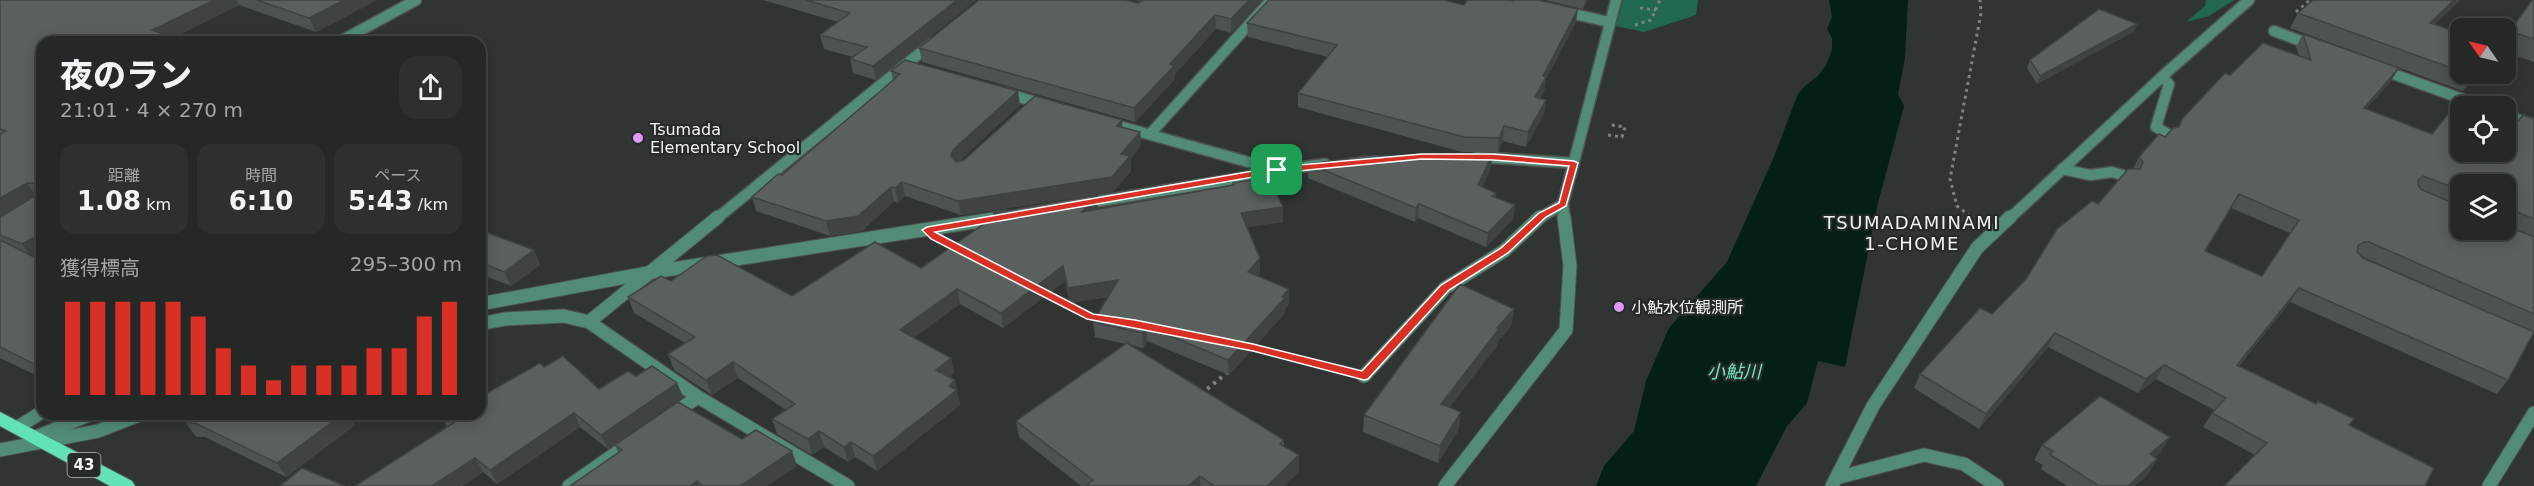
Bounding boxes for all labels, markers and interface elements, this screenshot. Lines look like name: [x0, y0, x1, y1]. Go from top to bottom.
north arrow: [2450, 18, 2516, 84]
map controls: [2450, 18, 2516, 240]
text: 夜のラン: [60, 56, 192, 95]
button: share: [399, 56, 462, 119]
button: locate: [2450, 96, 2516, 162]
text: 21:01 · 4 × 270 m: [60, 98, 243, 122]
place label: Tsumada Elementary School: [649, 120, 800, 157]
marker: Tsumada Elementary School: [631, 131, 645, 145]
pin: [1251, 144, 1302, 195]
icon: arrive: [1260, 153, 1293, 186]
text: 距離: [108, 166, 140, 185]
text: 時間: [245, 166, 277, 185]
text: ペース: [374, 166, 422, 185]
button: layers: [2450, 174, 2516, 240]
text: 1.08: [77, 186, 141, 216]
text: 6:10: [229, 186, 293, 216]
text: 5:43: [348, 186, 413, 216]
text: km: [141, 195, 171, 214]
text: /km: [413, 195, 448, 214]
district label: TSUMADAMINAMI 1-CHOME: [1823, 212, 2000, 254]
text: 295–300 m: [350, 252, 462, 276]
text: 獲得標高: [60, 256, 140, 280]
place label: 小鮎水位観測所: [1631, 298, 1743, 317]
marker: 小鮎水位観測所: [1612, 300, 1626, 314]
water label: 小鮎川: [1707, 361, 1763, 382]
road number: 43: [68, 453, 100, 477]

